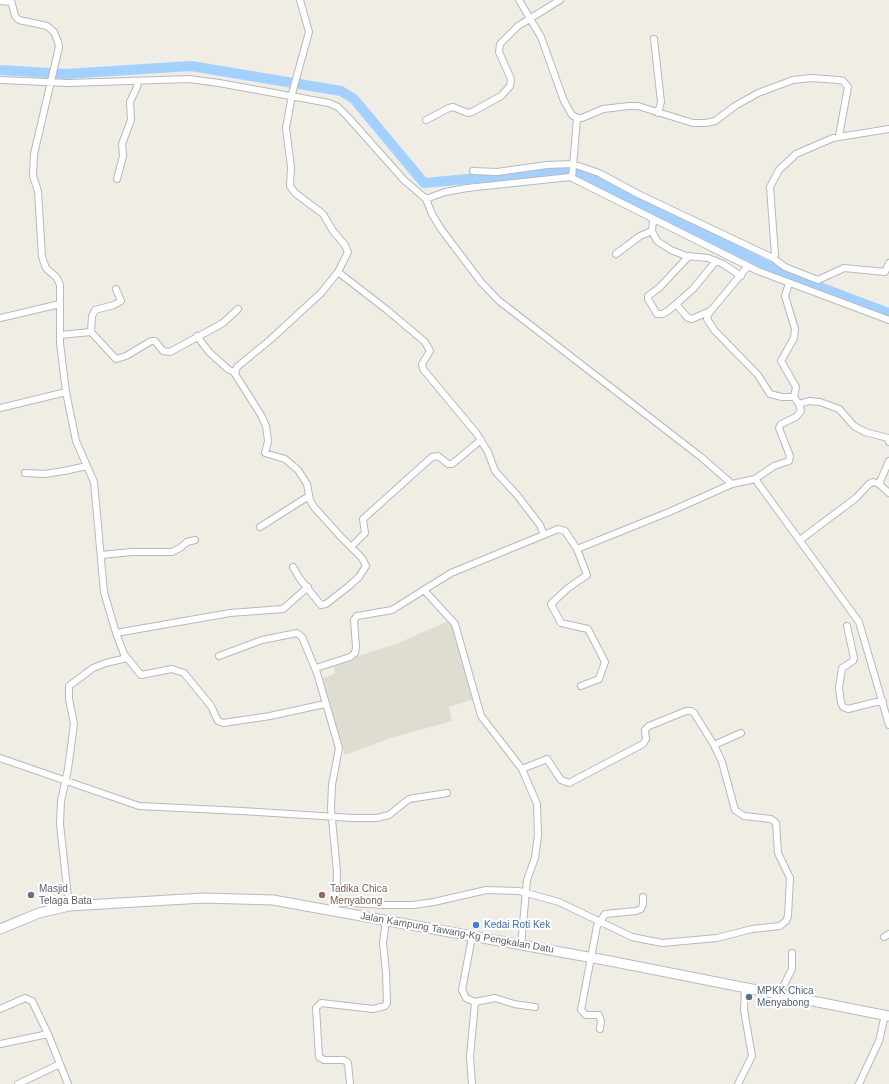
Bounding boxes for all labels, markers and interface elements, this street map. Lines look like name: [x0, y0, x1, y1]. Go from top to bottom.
place label: Masjid Telaga Bata: [39, 883, 92, 906]
place label: Tadika Chica Menyabong: [330, 883, 387, 906]
marker: Masjid Telaga Bata: [26, 890, 36, 900]
marker: Tadika Chica Menyabong: [317, 890, 327, 900]
street label: Jalan Kampung Tawang-Kg Pengkalan Datu: [359, 910, 555, 956]
place label: Kedai Roti Kek: [484, 919, 550, 931]
marker: Kedai Roti Kek: [471, 920, 481, 930]
place label: MPKK Chica Menyabong: [757, 985, 814, 1008]
marker: MPKK Chica Menyabong: [744, 992, 754, 1002]

